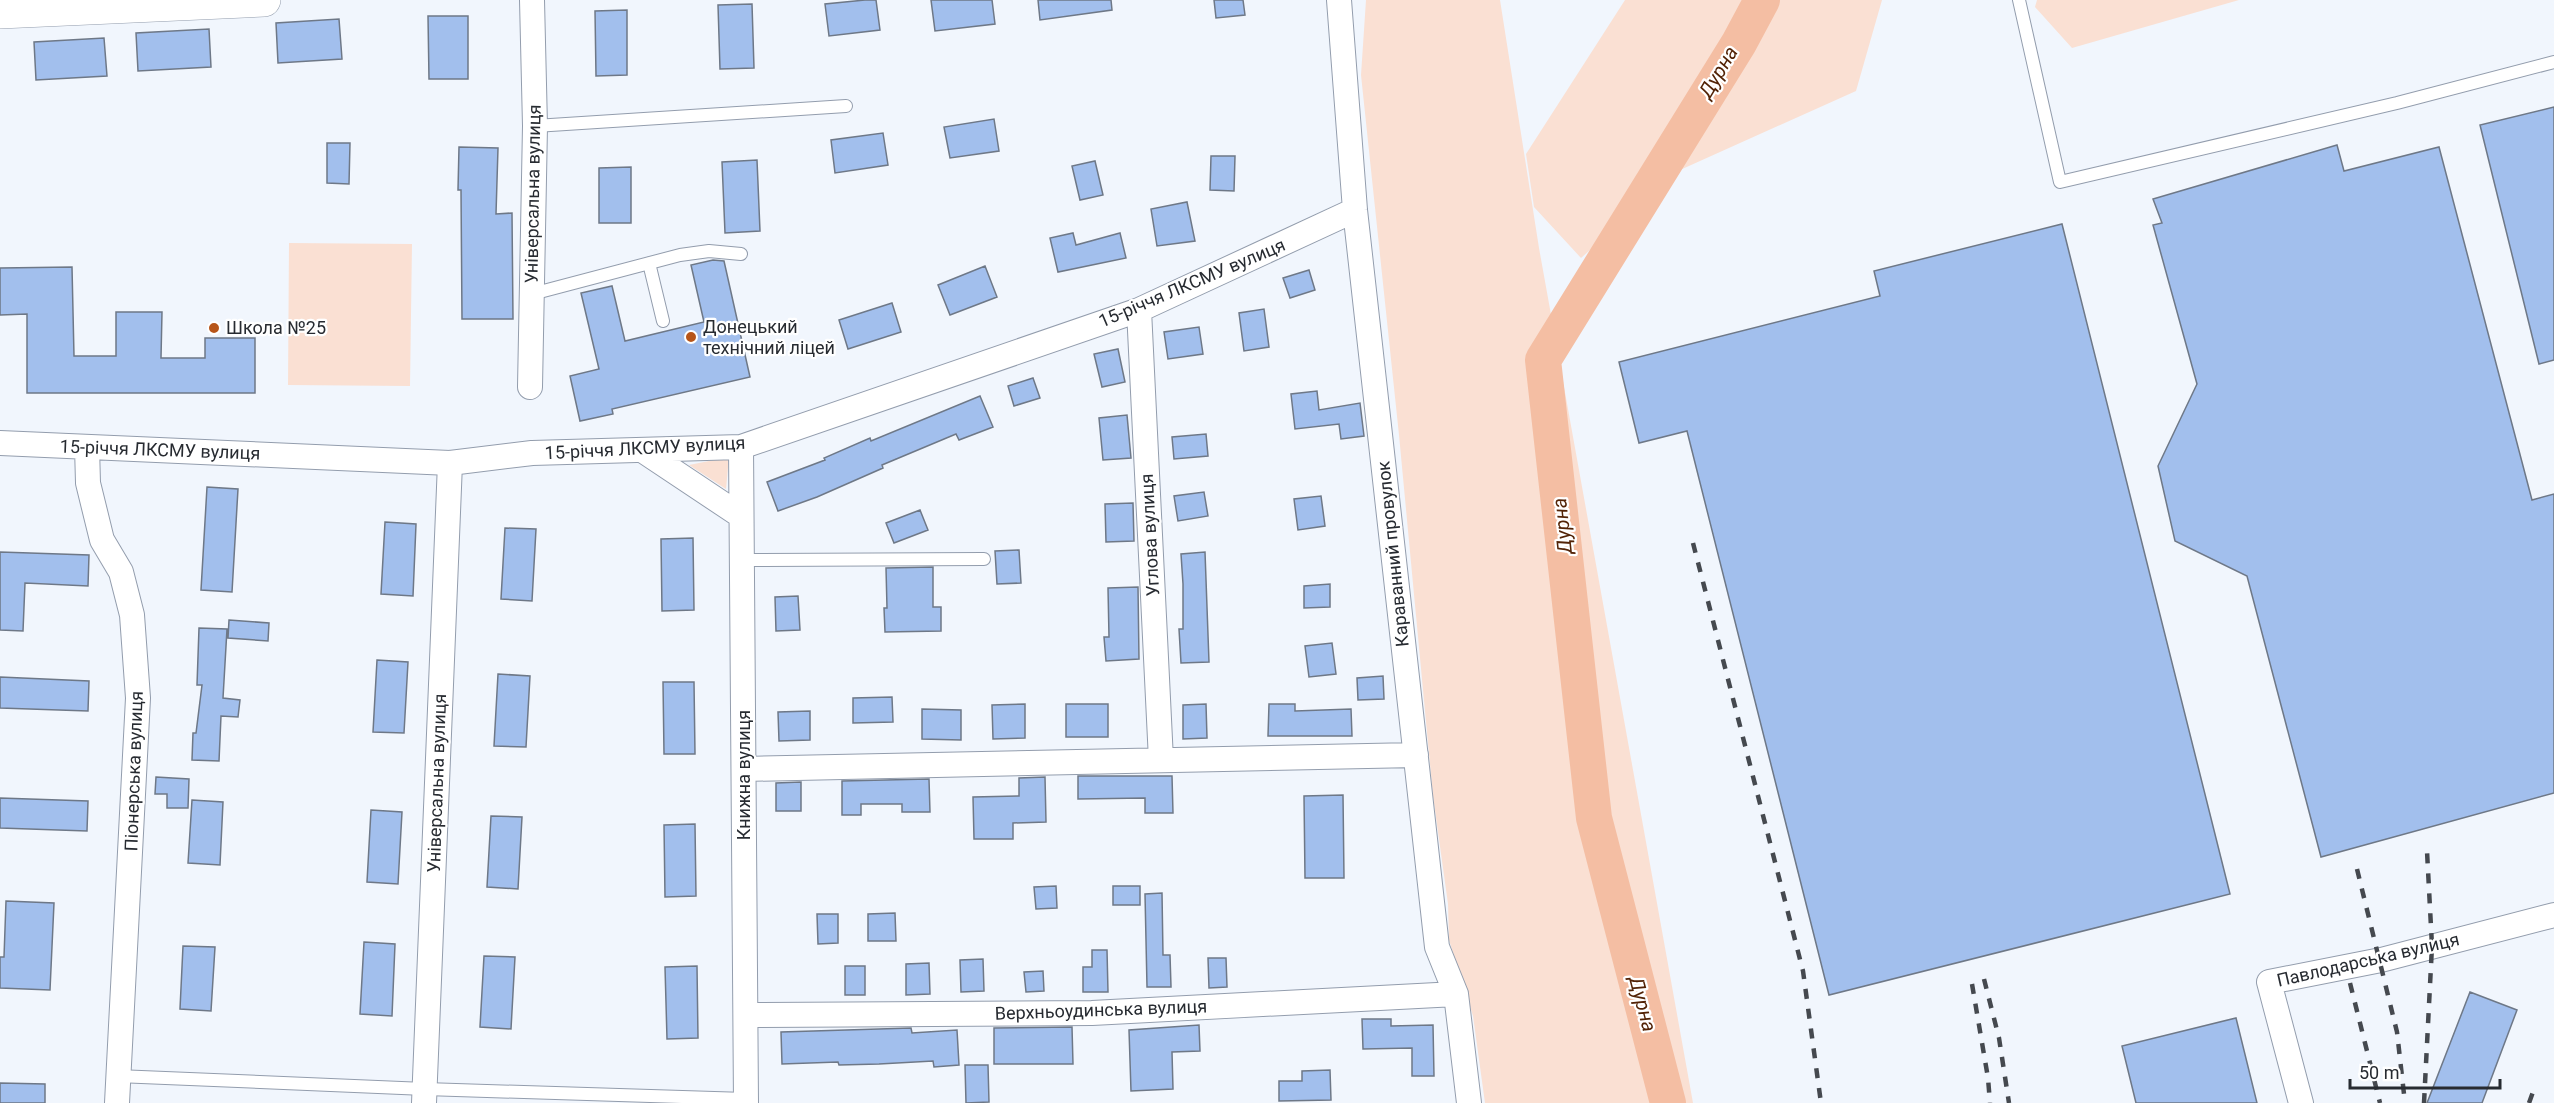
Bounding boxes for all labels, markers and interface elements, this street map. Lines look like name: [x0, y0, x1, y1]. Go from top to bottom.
water label: Дурна: [1692, 42, 1743, 104]
street label: Універсальна вулиця: [520, 104, 545, 284]
street label: 15-річчя ЛКСМУ вулиця: [1095, 234, 1288, 331]
place label: Донецький технічний ліцей: [703, 316, 835, 358]
place label: Школа №25: [226, 317, 326, 338]
marker: Школа №25: [207, 321, 221, 335]
marker: Донецький технічний ліцей: [684, 330, 698, 344]
street label: 15-річчя ЛКСМУ вулиця: [544, 432, 746, 463]
street label: 15-річчя ЛКСМУ вулиця: [59, 436, 261, 463]
street label: Караванний провулок: [1372, 460, 1413, 648]
street label: Углова вулиця: [1136, 473, 1163, 597]
water label: Дурна: [1547, 497, 1577, 557]
street label: Піонерська вулиця: [120, 690, 147, 852]
street label: Універсальна вулиця: [423, 693, 450, 873]
street label: Книжна вулиця: [733, 710, 754, 840]
street label: Павлодарська вулиця: [2275, 928, 2461, 991]
water label: Дурна: [1624, 972, 1662, 1034]
street label: Верхньоудинська вулиця: [994, 995, 1208, 1024]
scale bar: [2350, 1052, 2500, 1090]
text: 50 m: [2359, 1062, 2399, 1083]

